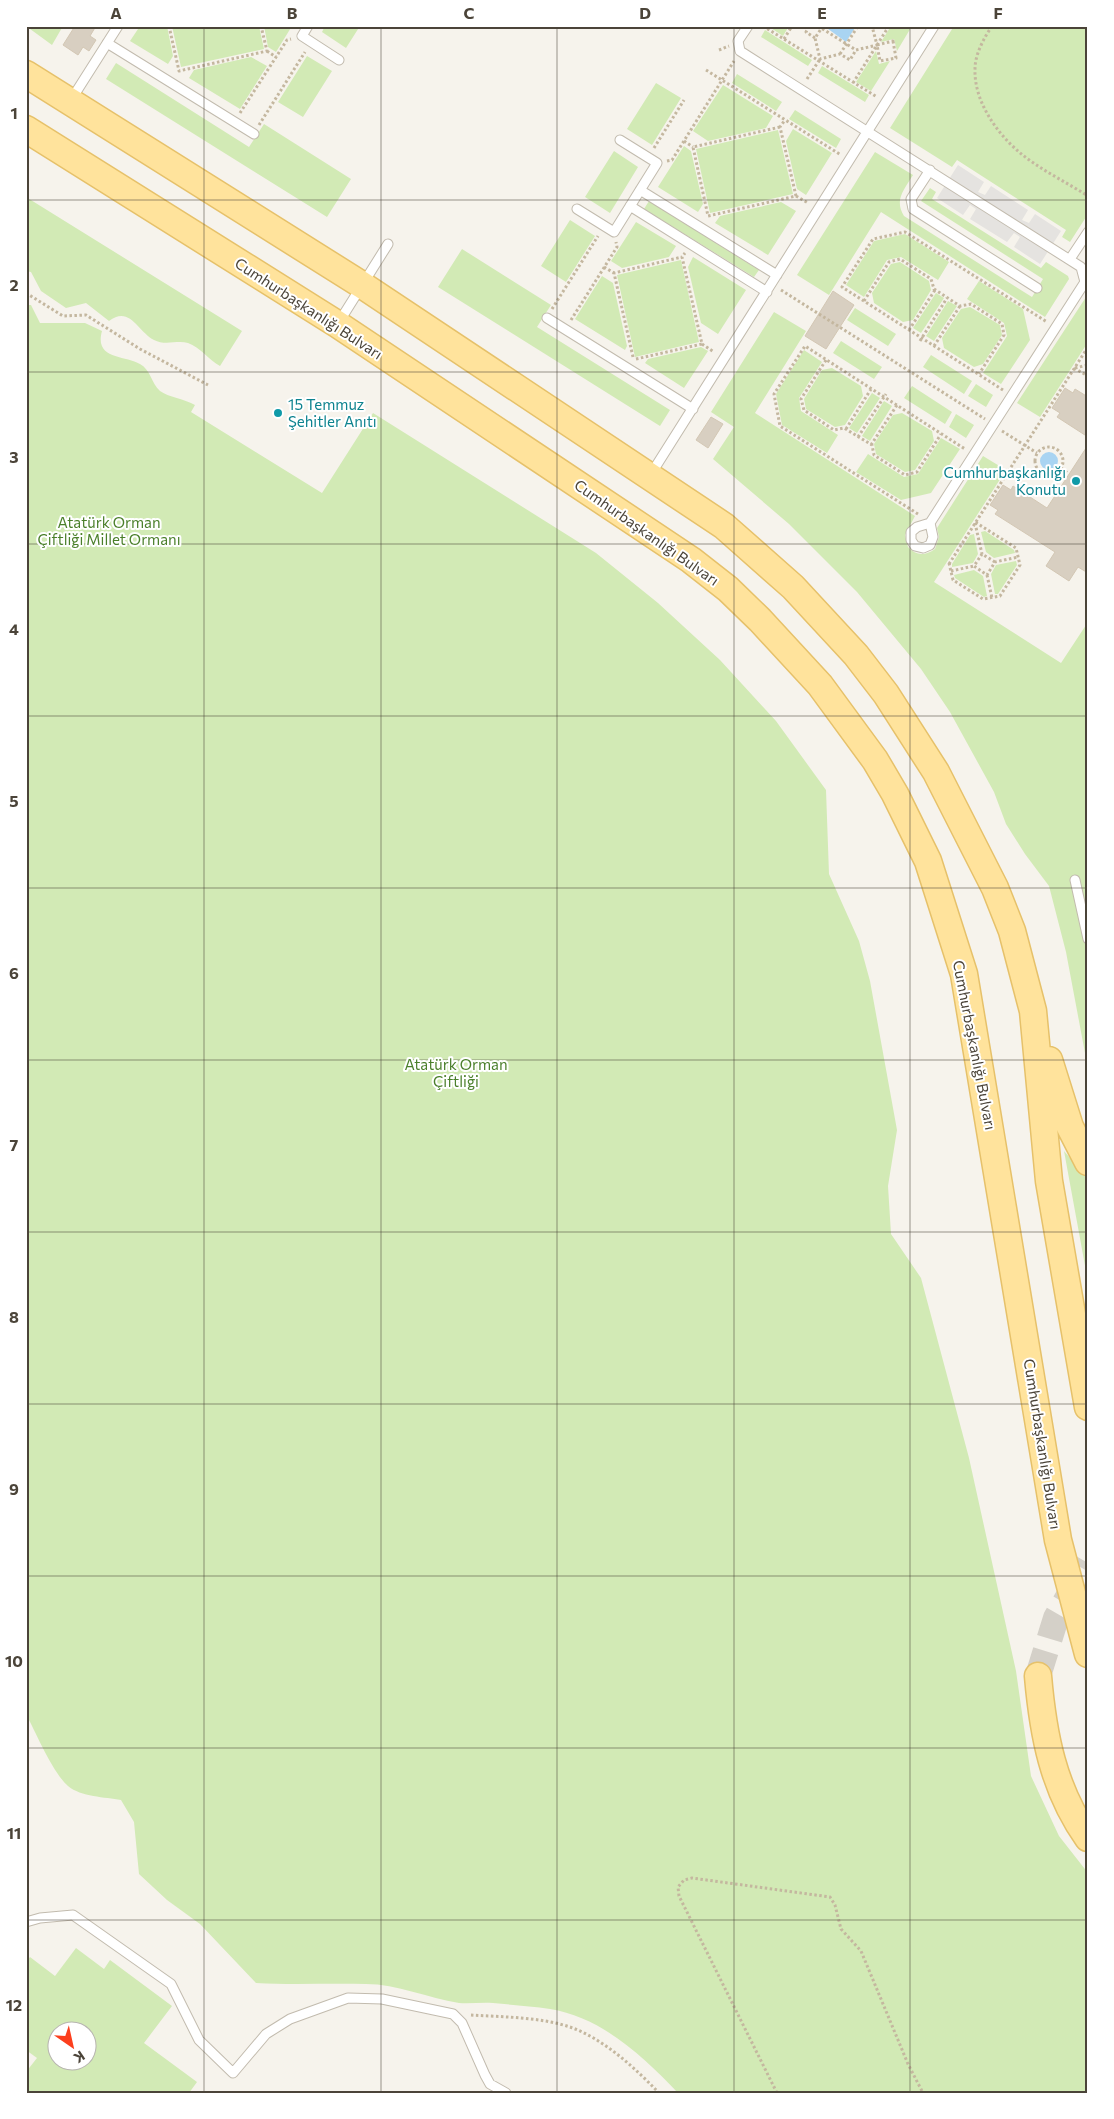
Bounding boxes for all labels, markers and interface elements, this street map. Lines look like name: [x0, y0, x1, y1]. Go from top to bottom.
text: A: [110, 3, 122, 22]
text: B: [287, 3, 298, 22]
text: C: [464, 3, 475, 22]
text: D: [639, 3, 651, 22]
text: E: [817, 3, 827, 22]
text: F: [993, 3, 1003, 22]
text: 1: [10, 103, 18, 122]
street label: Cumhurbaşkanlığı Bulvarı: [232, 253, 386, 363]
text: 2: [9, 275, 19, 294]
place label: 15 Temmuz Şehitler Anıtı: [288, 395, 377, 430]
marker: 15 Temmuz Şehitler Anıtı: [272, 407, 284, 419]
text: 3: [9, 447, 19, 466]
place label: Cumhurbaşkanlığı Konutu: [944, 463, 1066, 498]
street label: Cumhurbaşkanlığı Bulvarı: [571, 475, 723, 589]
marker: Cumhurbaşkanlığı Konutu: [1070, 475, 1082, 487]
park label: Atatürk Orman Çiftliği Millet Ormanı: [37, 513, 181, 548]
text: 4: [9, 619, 19, 638]
text: 5: [9, 791, 19, 810]
street label: Cumhurbaşkanlığı Bulvarı: [950, 959, 1000, 1131]
text: 6: [9, 963, 19, 982]
park label: Atatürk Orman Çiftliği: [404, 1055, 508, 1090]
text: 7: [10, 1135, 19, 1154]
text: 8: [9, 1307, 19, 1326]
street label: Cumhurbaşkanlığı Bulvarı: [1021, 1357, 1065, 1531]
text: 9: [9, 1479, 19, 1498]
text: 10: [5, 1651, 23, 1670]
text: 11: [7, 1823, 21, 1842]
text: 12: [6, 1995, 22, 2014]
north arrow: [48, 2022, 98, 2072]
text: K: [71, 2047, 88, 2067]

